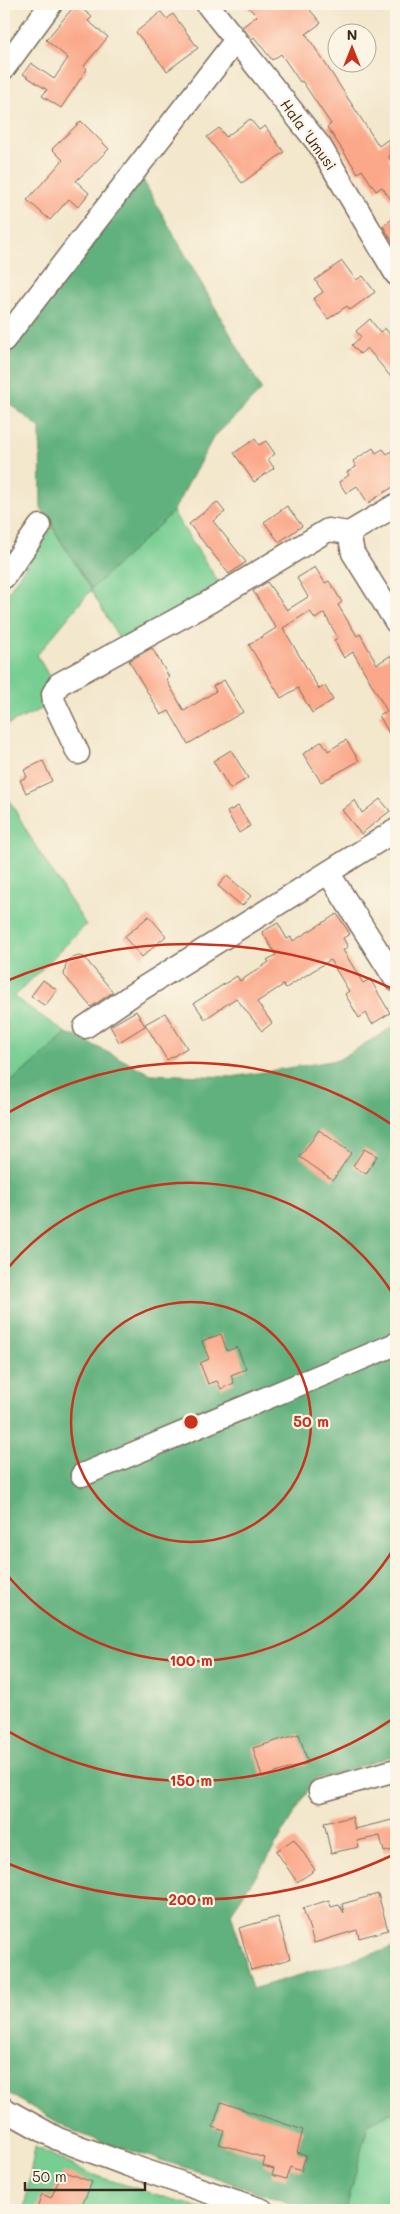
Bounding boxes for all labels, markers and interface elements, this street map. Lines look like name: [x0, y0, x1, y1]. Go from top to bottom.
north arrow: [328, 22, 378, 72]
text: N: [347, 25, 357, 44]
street label: Hala 'Umusi: [276, 95, 341, 174]
text: 50 m: [293, 1411, 329, 1431]
centre of rings: [182, 1413, 200, 1431]
text: 100 m: [169, 1650, 213, 1670]
text: 150 m: [170, 1770, 212, 1790]
text: 200 m: [169, 1889, 214, 1909]
scale bar: [25, 2159, 145, 2191]
text: 50 m: [32, 2166, 67, 2186]

